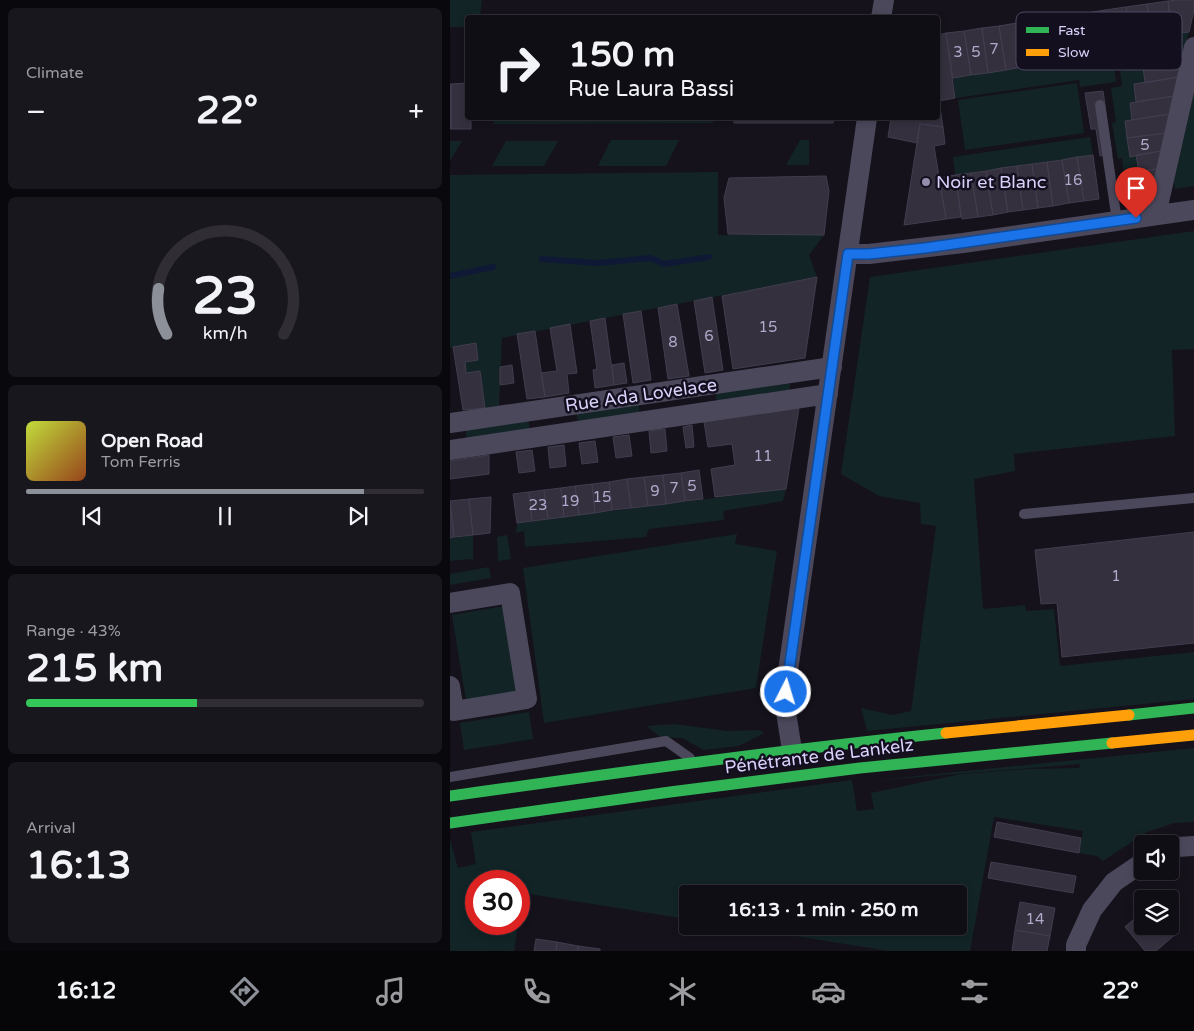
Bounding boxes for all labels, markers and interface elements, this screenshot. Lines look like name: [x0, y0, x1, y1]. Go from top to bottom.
legend: [1016, 12, 1182, 70]
text: Fast: [1058, 22, 1086, 39]
text: 150 m: [568, 34, 675, 76]
icon: right: [485, 35, 550, 100]
house number: 7: [989, 40, 999, 58]
house number: 3: [953, 43, 963, 61]
house number: 5: [971, 43, 981, 61]
text: Slow: [1058, 44, 1090, 61]
text: Climate: [26, 63, 84, 83]
text: Rue Laura Bassi: [568, 76, 734, 102]
text: 22°: [196, 88, 258, 134]
text: −: [26, 95, 46, 129]
text: +: [408, 95, 424, 129]
house number: 5: [1140, 136, 1150, 154]
pin: [1115, 167, 1157, 218]
place label: Noir et Blanc: [936, 171, 1046, 193]
house number: 16: [1064, 171, 1082, 189]
icon: arrive: [1122, 174, 1150, 202]
marker: Noir et Blanc: [920, 176, 932, 188]
text: 23: [192, 265, 258, 328]
house number: 15: [759, 318, 777, 336]
text: km/h: [203, 323, 247, 344]
house number: 6: [704, 327, 714, 345]
house number: 8: [668, 333, 678, 351]
street label: Rue Ada Lovelace: [564, 373, 718, 417]
text: Open Road: [101, 430, 203, 452]
house number: 11: [754, 447, 772, 465]
text: Tom Ferris: [101, 452, 180, 472]
house number: 5: [687, 477, 697, 495]
house number: 7: [669, 479, 679, 497]
house number: 9: [650, 482, 660, 500]
house number: 15: [593, 488, 611, 506]
house number: 19: [561, 492, 579, 510]
house number: 23: [529, 496, 547, 514]
icon: previous: [78, 502, 106, 530]
icon: pause: [211, 502, 239, 530]
icon: next: [344, 502, 372, 530]
house number: 1: [1111, 567, 1121, 585]
text: Range · 43%: [26, 621, 121, 641]
text: 215 km: [26, 646, 163, 692]
position arrow: [759, 665, 811, 717]
street label: Pénétrante de Lankelz: [723, 733, 915, 779]
text: Arrival: [26, 818, 75, 838]
map controls: [1134, 835, 1179, 935]
button: sound: [1134, 835, 1179, 880]
text: 16:13: [26, 843, 131, 889]
speed limit sign: 30: [465, 870, 530, 935]
button: layers: [1134, 890, 1179, 935]
text: 16:13 · 1 min · 250 m: [727, 899, 919, 921]
house number: 14: [1026, 910, 1044, 928]
icon: directions: [227, 974, 262, 1009]
icon: music: [373, 974, 408, 1009]
icon: phone: [519, 974, 554, 1009]
icon: climate: [665, 974, 700, 1009]
icon: car: [811, 974, 846, 1009]
icon: filters: [957, 974, 992, 1009]
text: 16:12: [55, 978, 116, 1004]
text: 22°: [1103, 978, 1139, 1004]

